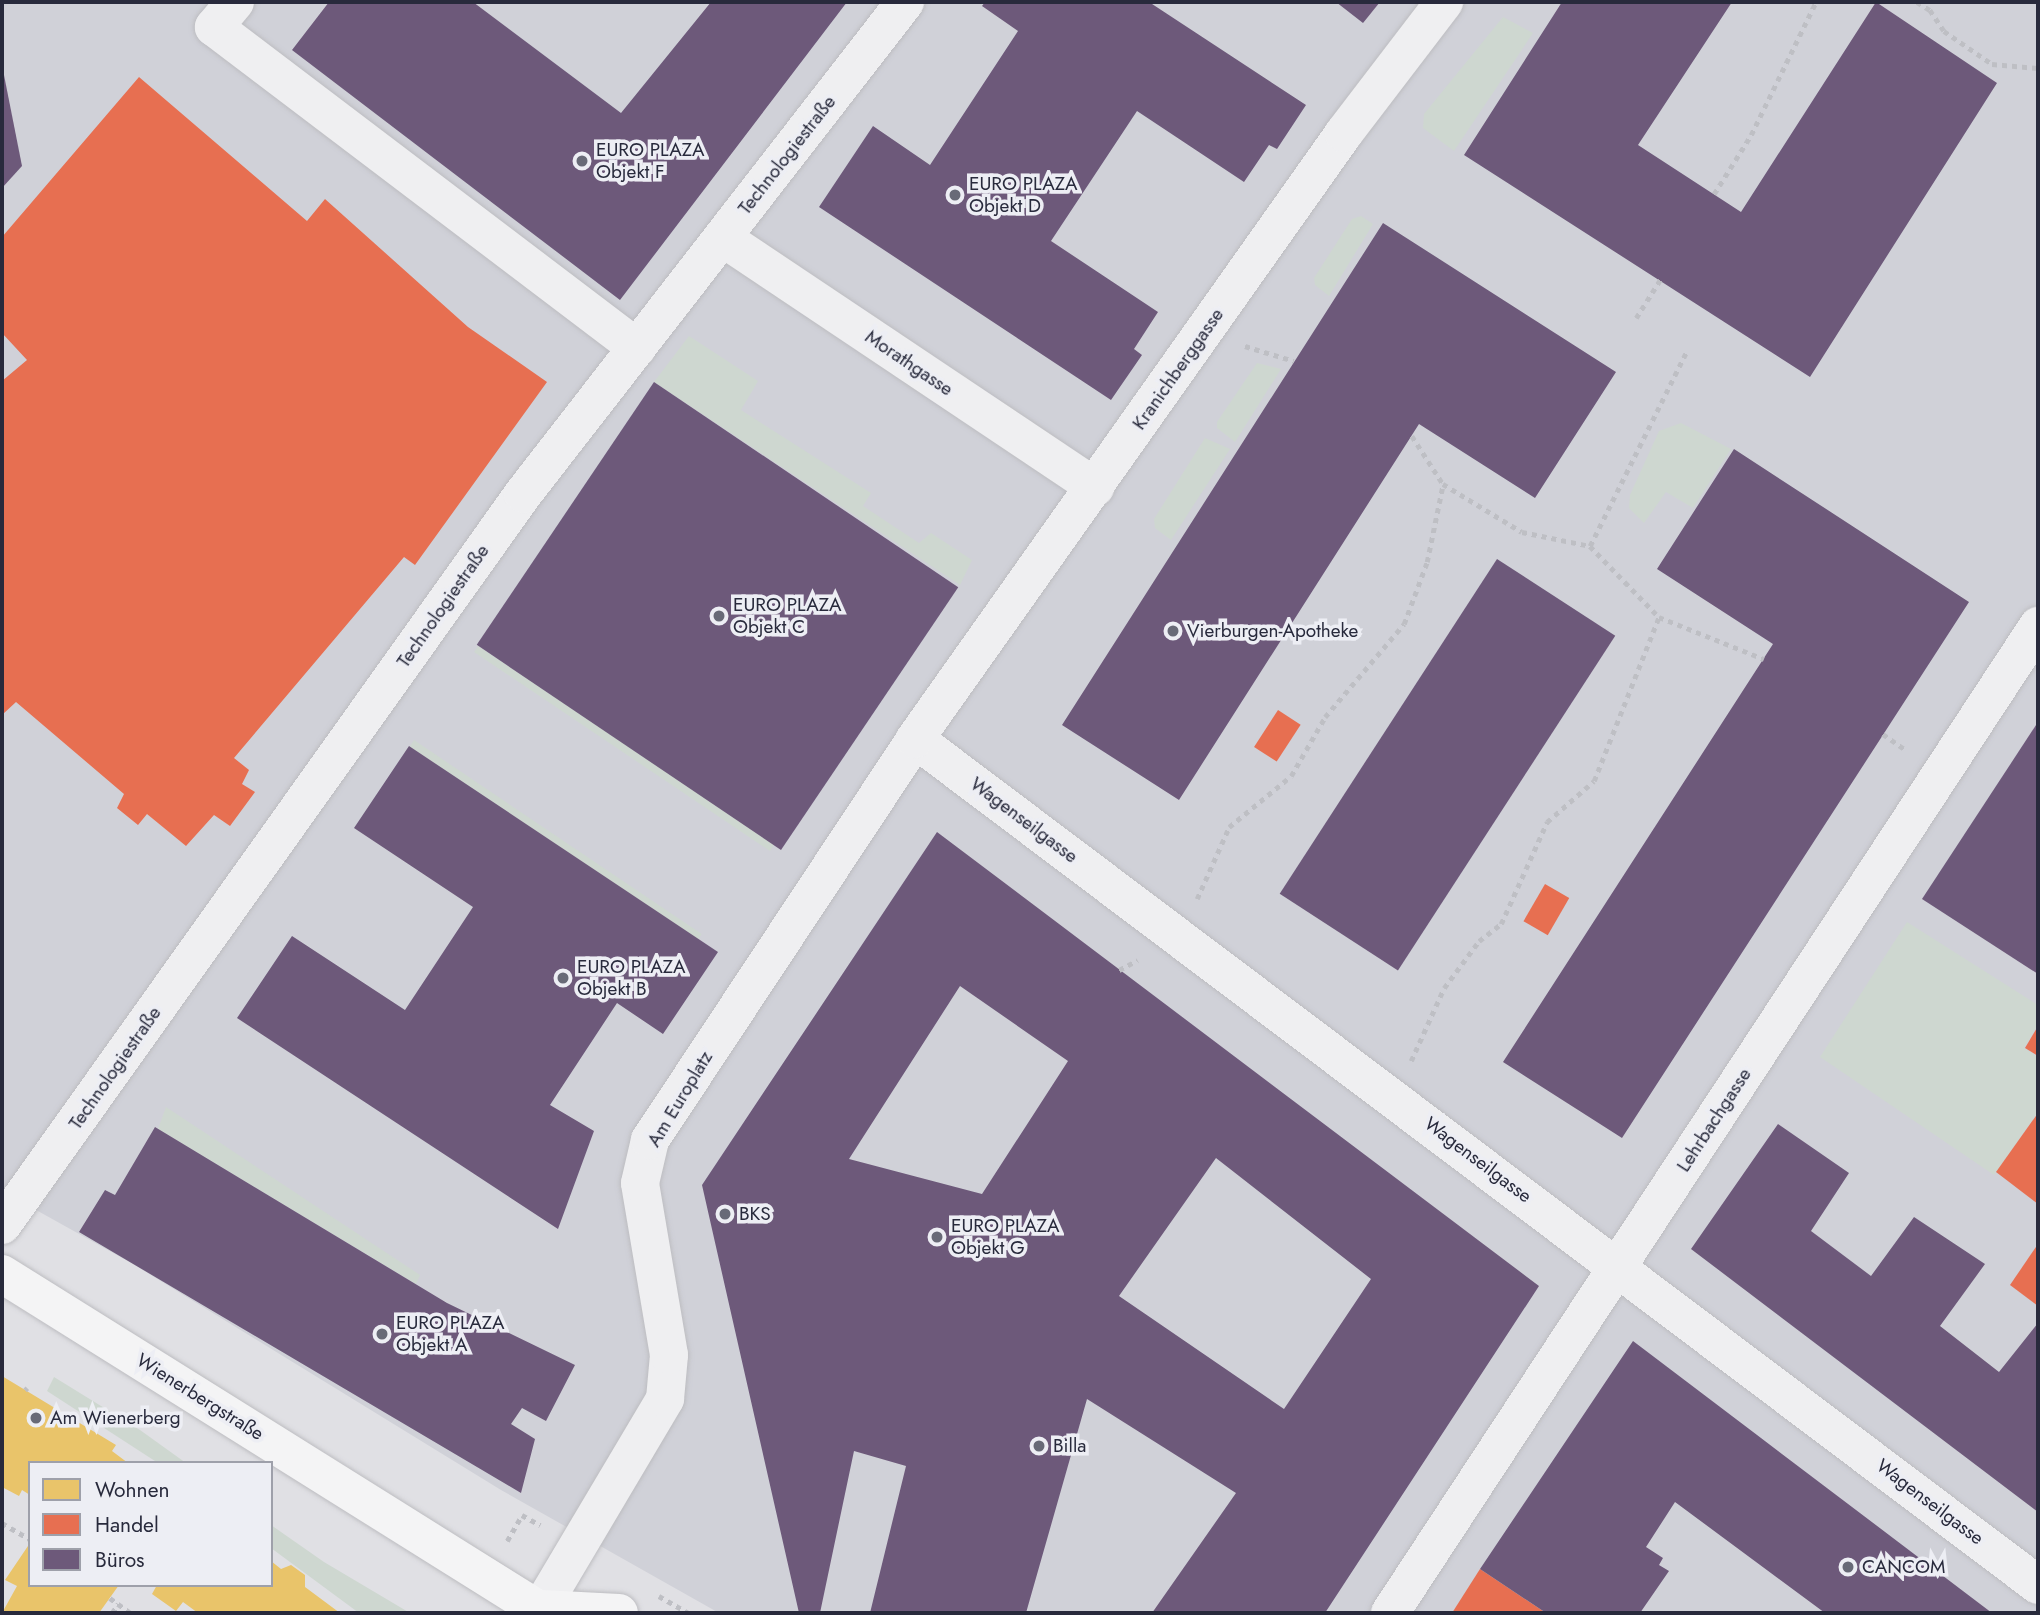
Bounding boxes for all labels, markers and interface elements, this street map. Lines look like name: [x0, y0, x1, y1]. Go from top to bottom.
street label: Technologiestraße: [733, 91, 841, 219]
place label: EURO PLAZA Objekt F: [596, 139, 705, 183]
marker: EURO PLAZA Objekt F: [574, 153, 590, 169]
place label: EURO PLAZA Objekt D: [969, 173, 1078, 217]
marker: EURO PLAZA Objekt D: [947, 187, 963, 203]
street label: Kranichberggasse: [1128, 304, 1228, 434]
street label: Morathgasse: [861, 325, 957, 401]
street label: Technologiestraße: [392, 540, 494, 672]
place label: EURO PLAZA Objekt C: [733, 594, 842, 638]
marker: EURO PLAZA Objekt C: [711, 608, 727, 624]
place label: Vierburgen-Apotheke: [1187, 620, 1358, 642]
marker: Vierburgen-Apotheke: [1165, 623, 1181, 639]
street label: Wagenseilgasse: [966, 772, 1082, 868]
place label: EURO PLAZA Objekt B: [577, 956, 686, 1000]
marker: EURO PLAZA Objekt B: [555, 970, 571, 986]
street label: Technologiestraße: [64, 1002, 166, 1134]
street label: Am Europlatz: [642, 1047, 718, 1151]
street label: Lehrbachgasse: [1672, 1064, 1756, 1176]
street label: Wagenseilgasse: [1420, 1112, 1536, 1208]
place label: BKS: [739, 1203, 771, 1225]
marker: BKS: [717, 1206, 733, 1222]
place label: EURO PLAZA Objekt G: [951, 1215, 1060, 1259]
marker: EURO PLAZA Objekt G: [929, 1229, 945, 1245]
place label: EURO PLAZA Objekt A: [396, 1312, 505, 1356]
marker: EURO PLAZA Objekt A: [374, 1326, 390, 1342]
street label: Wienerbergstraße: [132, 1349, 268, 1445]
place label: Am Wienerberg: [50, 1407, 181, 1429]
marker: Am Wienerberg: [28, 1410, 44, 1426]
place label: Billa: [1053, 1435, 1086, 1457]
marker: Billa: [1031, 1438, 1047, 1454]
street label: Wagenseilgasse: [1872, 1454, 1988, 1550]
legend: [28, 1461, 273, 1587]
text: Wohnen: [95, 1475, 169, 1505]
text: Handel: [95, 1510, 159, 1540]
text: Büros: [95, 1545, 145, 1575]
place label: CANCOM: [1862, 1556, 1945, 1578]
marker: CANCOM: [1840, 1559, 1856, 1575]

